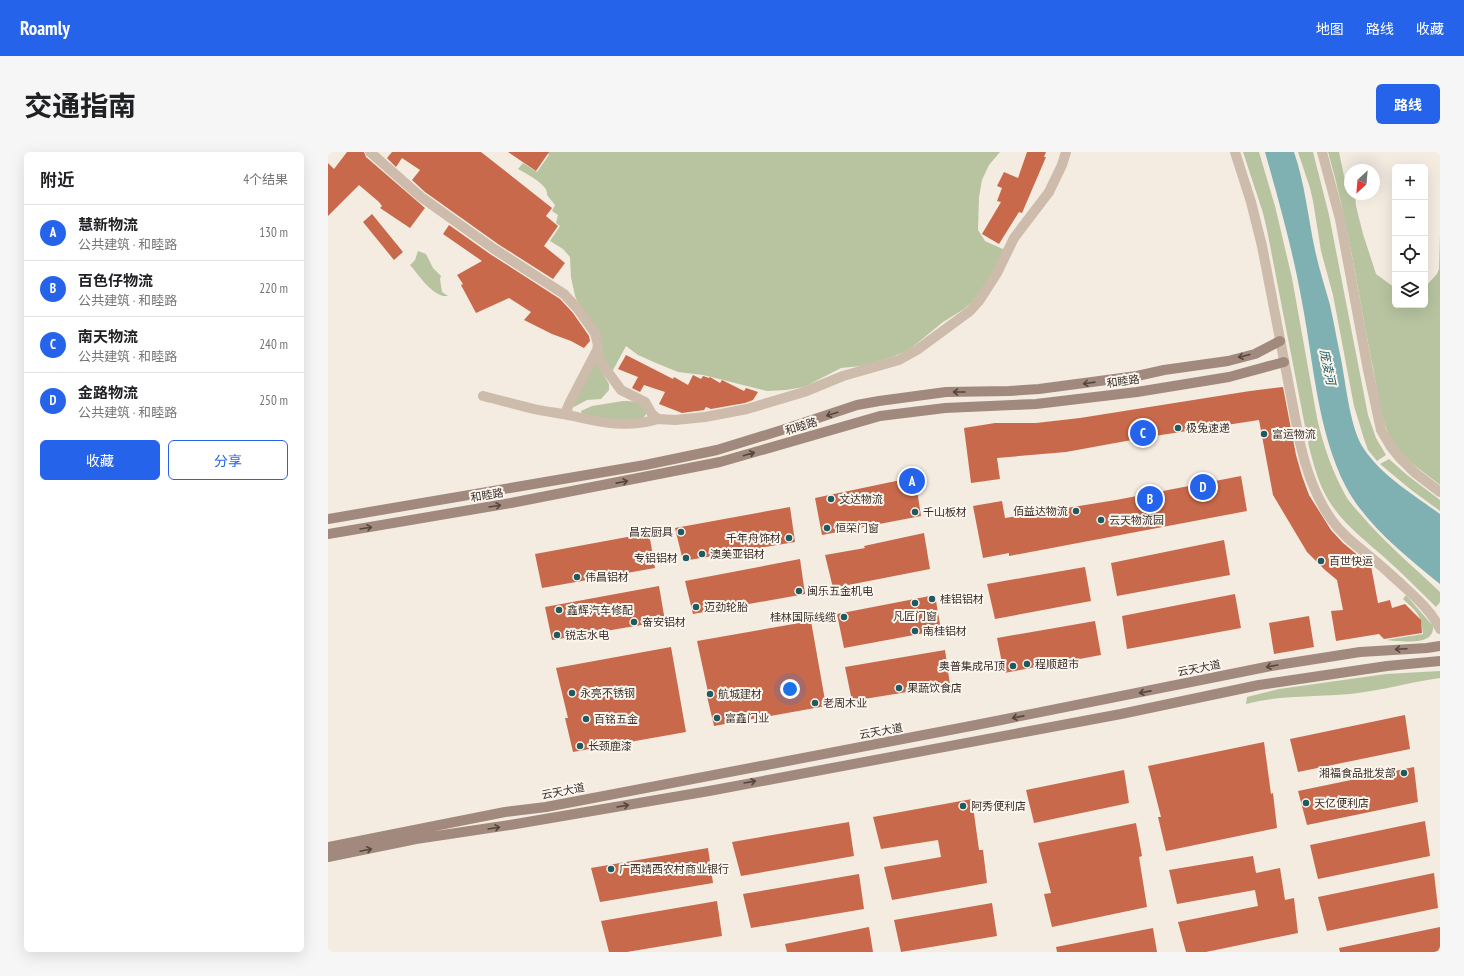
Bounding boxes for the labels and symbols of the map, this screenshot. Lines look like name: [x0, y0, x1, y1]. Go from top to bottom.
north arrow: [1344, 164, 1380, 200]
water label: 庞凌河: [1317, 348, 1339, 388]
one-way arrow: [1238, 353, 1251, 361]
street label: 和睦路: [1106, 372, 1140, 390]
one-way arrow: [1083, 379, 1096, 387]
one-way arrow: [953, 388, 966, 396]
one-way arrow: [825, 411, 838, 418]
street label: 和睦路: [783, 414, 819, 438]
pin: C: [1130, 418, 1156, 448]
place label: 极兔速递: [1186, 421, 1230, 435]
marker: 极兔速递: [1173, 423, 1183, 433]
place label: 富运物流: [1272, 427, 1316, 441]
marker: 富运物流: [1259, 429, 1269, 439]
one-way arrow: [743, 450, 756, 457]
pin: A: [899, 466, 925, 496]
pin: D: [1190, 472, 1216, 502]
one-way arrow: [616, 478, 629, 486]
pin: B: [1137, 484, 1163, 514]
street label: 和睦路: [470, 486, 504, 504]
place label: 文达物流: [839, 492, 883, 506]
marker: 文达物流: [826, 494, 836, 504]
one-way arrow: [488, 502, 501, 510]
place label: 佰益达物流: [1013, 504, 1068, 518]
place label: 千山板材: [923, 505, 967, 519]
marker: 佰益达物流: [1071, 506, 1081, 516]
marker: 千山板材: [910, 507, 920, 517]
place label: 云天物流园: [1109, 513, 1164, 527]
marker: 云天物流园: [1096, 515, 1106, 525]
place label: 恒荣门窗: [835, 521, 879, 535]
one-way arrow: [360, 523, 373, 531]
marker: 恒荣门窗: [822, 523, 832, 533]
place label: 昌宏厨具: [629, 525, 673, 539]
marker: 昌宏厨具: [676, 527, 686, 537]
place label: 千年舟饰材: [726, 531, 781, 545]
marker: 千年舟饰材: [784, 533, 794, 543]
place label: 澳美亚铝材: [710, 547, 765, 561]
marker: 澳美亚铝材: [697, 549, 707, 559]
place label: 专铝铝材: [634, 551, 678, 565]
marker: 专铝铝材: [681, 553, 691, 563]
place label: 百世快运: [1329, 554, 1373, 568]
marker: 百世快运: [1316, 556, 1326, 566]
place label: 伟昌铝材: [585, 570, 629, 584]
marker: 伟昌铝材: [572, 572, 582, 582]
place label: 闽乐五金机电: [807, 584, 873, 598]
marker: 闽乐五金机电: [794, 586, 804, 596]
place label: 桂铝铝材: [940, 592, 984, 606]
marker: 桂铝铝材: [927, 594, 937, 604]
marker: 凡匠门窗: [910, 598, 920, 608]
place label: 迈劲轮胎: [704, 600, 748, 614]
marker: 迈劲轮胎: [691, 602, 701, 612]
place label: 鑫辉汽车修配: [567, 603, 633, 617]
marker: 鑫辉汽车修配: [554, 605, 564, 615]
place label: 凡匠门窗: [893, 609, 937, 623]
place label: 桂林国际线缆: [770, 610, 836, 624]
marker: 桂林国际线缆: [839, 612, 849, 622]
place label: 奋安铝材: [642, 615, 686, 629]
marker: 奋安铝材: [629, 617, 639, 627]
place label: 南桂铝材: [923, 624, 967, 638]
marker: 南桂铝材: [910, 626, 920, 636]
place label: 锐志水电: [565, 628, 609, 642]
marker: 锐志水电: [552, 630, 562, 640]
one-way arrow: [1395, 646, 1408, 653]
place label: 程顺超市: [1035, 657, 1079, 671]
street label: 云天大道: [1176, 657, 1222, 679]
place label: 奥普集成吊顶: [939, 659, 1005, 673]
marker: 程顺超市: [1022, 659, 1032, 669]
marker: 奥普集成吊顶: [1008, 661, 1018, 671]
one-way arrow: [1266, 662, 1279, 670]
your location: [780, 679, 800, 699]
place label: 果蔬饮食店: [907, 681, 962, 695]
marker: 果蔬饮食店: [894, 683, 904, 693]
place label: 永亮不锈钢: [580, 686, 635, 700]
place label: 航城建材: [718, 687, 762, 701]
marker: 永亮不锈钢: [567, 688, 577, 698]
one-way arrow: [1139, 688, 1152, 696]
marker: 航城建材: [705, 689, 715, 699]
place label: 老周木业: [823, 696, 867, 710]
marker: 老周木业: [810, 698, 820, 708]
place label: 富鑫门业: [725, 711, 769, 725]
place label: 百铭五金: [594, 712, 638, 726]
marker: 富鑫门业: [712, 713, 722, 723]
one-way arrow: [1011, 713, 1024, 721]
marker: 百铭五金: [581, 714, 591, 724]
street label: 云天大道: [858, 720, 904, 742]
place label: 长颈鹿漆: [588, 739, 632, 753]
marker: 长颈鹿漆: [575, 741, 585, 751]
place label: 湘福食品批发部: [1319, 766, 1396, 780]
marker: 湘福食品批发部: [1399, 768, 1409, 778]
one-way arrow: [743, 778, 756, 786]
street label: 云天大道: [540, 780, 586, 802]
place label: 天亿便利店: [1314, 796, 1369, 810]
marker: 天亿便利店: [1301, 798, 1311, 808]
place label: 阿秀便利店: [971, 799, 1026, 813]
one-way arrow: [616, 801, 629, 809]
marker: 阿秀便利店: [958, 801, 968, 811]
one-way arrow: [488, 824, 501, 832]
one-way arrow: [360, 845, 373, 853]
place label: 广西靖西农村商业银行: [619, 862, 729, 876]
marker: 广西靖西农村商业银行: [606, 864, 616, 874]

